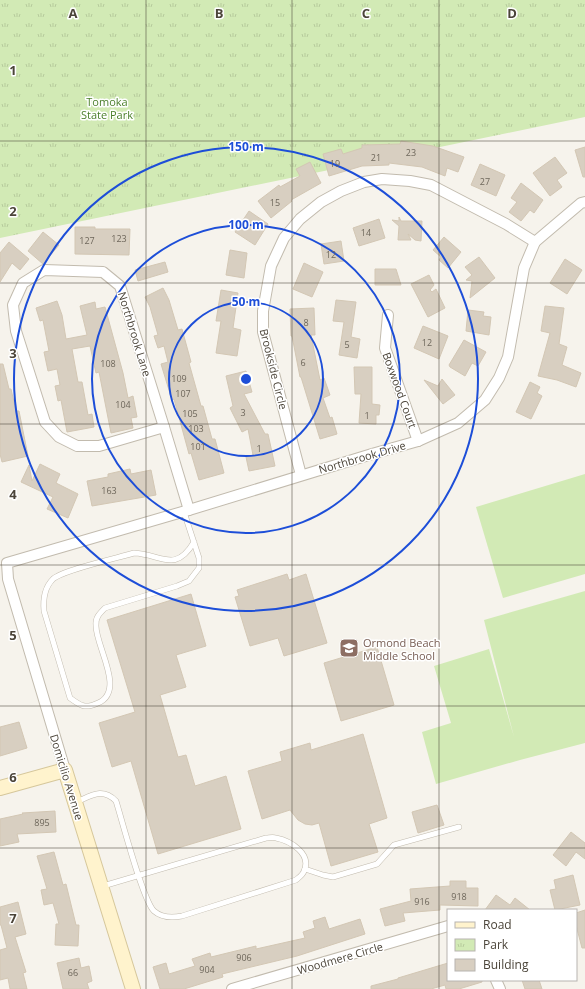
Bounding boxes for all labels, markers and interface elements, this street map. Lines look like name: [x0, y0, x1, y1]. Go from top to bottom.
text: A: [69, 4, 78, 22]
text: B: [215, 4, 224, 22]
text: C: [362, 4, 370, 22]
text: D: [507, 4, 517, 22]
text: 1: [9, 61, 17, 79]
park label: Tomoka State Park: [81, 94, 133, 122]
text: 150 m: [228, 138, 264, 155]
house number: 23: [406, 146, 416, 159]
house number: 21: [371, 151, 381, 164]
house number: 19: [330, 157, 340, 170]
house number: 27: [480, 175, 490, 188]
house number: 15: [270, 196, 280, 209]
text: 2: [9, 202, 17, 220]
text: 100 m: [228, 216, 264, 233]
house number: 14: [361, 226, 371, 239]
house number: 123: [111, 232, 127, 245]
house number: 127: [79, 234, 95, 247]
house number: 12: [326, 248, 336, 261]
street label: Northbrook Lane: [115, 290, 155, 378]
text: 50 m: [232, 293, 260, 310]
house number: 8: [303, 316, 309, 329]
street label: Brookside Circle: [257, 327, 291, 411]
house number: 12: [422, 336, 432, 349]
house number: 5: [344, 338, 350, 351]
text: 3: [9, 344, 17, 362]
street label: Boxwood Court: [379, 350, 421, 430]
house number: 6: [300, 356, 306, 369]
house number: 108: [100, 357, 116, 370]
house number: 109: [171, 372, 187, 385]
centre of rings: [239, 372, 253, 386]
house number: 107: [175, 387, 191, 400]
house number: 104: [115, 398, 131, 411]
house number: 3: [240, 406, 246, 419]
house number: 105: [182, 407, 198, 420]
house number: 1: [364, 409, 370, 422]
house number: 103: [188, 422, 204, 435]
street label: Northbrook Drive: [317, 437, 407, 477]
house number: 101: [190, 440, 206, 453]
house number: 1: [256, 442, 262, 455]
house number: 163: [101, 484, 117, 497]
text: 4: [9, 485, 17, 503]
text: 5: [9, 626, 17, 644]
place label: Ormond Beach Middle School: [363, 635, 441, 663]
school or university icon: Ormond Beach Middle School: [338, 637, 360, 659]
street label: Domicilio Avenue: [47, 732, 87, 822]
text: 6: [9, 768, 17, 786]
house number: 895: [34, 816, 50, 829]
house number: 918: [451, 890, 467, 903]
house number: 916: [414, 895, 430, 908]
text: 7: [9, 909, 17, 927]
legend: [447, 909, 577, 981]
text: Road: [483, 916, 512, 933]
text: Park: [483, 936, 509, 953]
street label: Woodmere Circle: [295, 939, 385, 977]
house number: 906: [236, 951, 252, 964]
text: Building: [483, 956, 529, 973]
house number: 904: [199, 963, 215, 976]
house number: 66: [68, 966, 78, 979]

